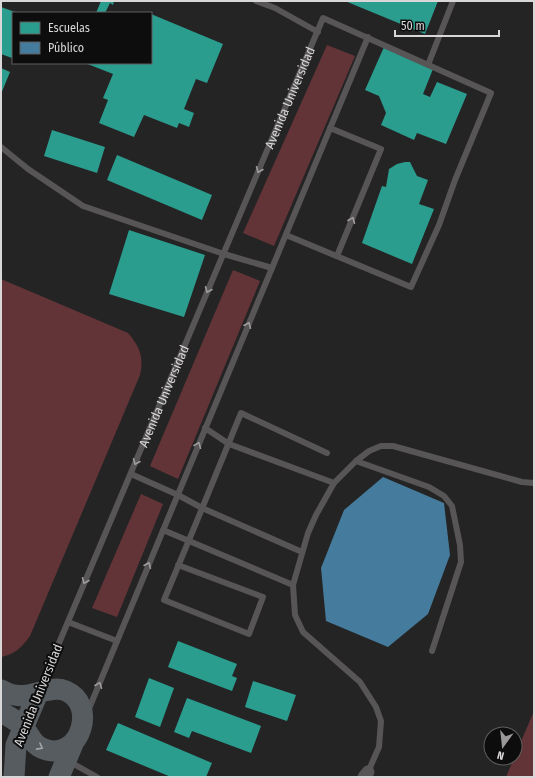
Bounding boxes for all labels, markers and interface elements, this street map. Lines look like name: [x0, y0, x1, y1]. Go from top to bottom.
legend: [12, 12, 152, 64]
scale bar: [395, 12, 499, 38]
text: 50 m: [401, 19, 425, 33]
text: Escuelas: [48, 21, 90, 35]
text: Público: [48, 41, 84, 55]
street label: Avenida Universidad: [261, 44, 318, 151]
one-way arrow: [256, 166, 264, 174]
one-way arrow: [347, 216, 355, 224]
one-way arrow: [205, 287, 213, 294]
one-way arrow: [243, 322, 251, 330]
street label: Avenida Universidad: [135, 343, 191, 449]
one-way arrow: [194, 442, 202, 449]
one-way arrow: [133, 458, 141, 465]
one-way arrow: [144, 562, 152, 569]
one-way arrow: [82, 578, 90, 585]
street label: Avenida Universidad: [11, 642, 65, 748]
one-way arrow: [94, 682, 102, 689]
north arrow: [483, 726, 523, 766]
one-way arrow: [35, 742, 43, 749]
text: N: [496, 748, 505, 762]

